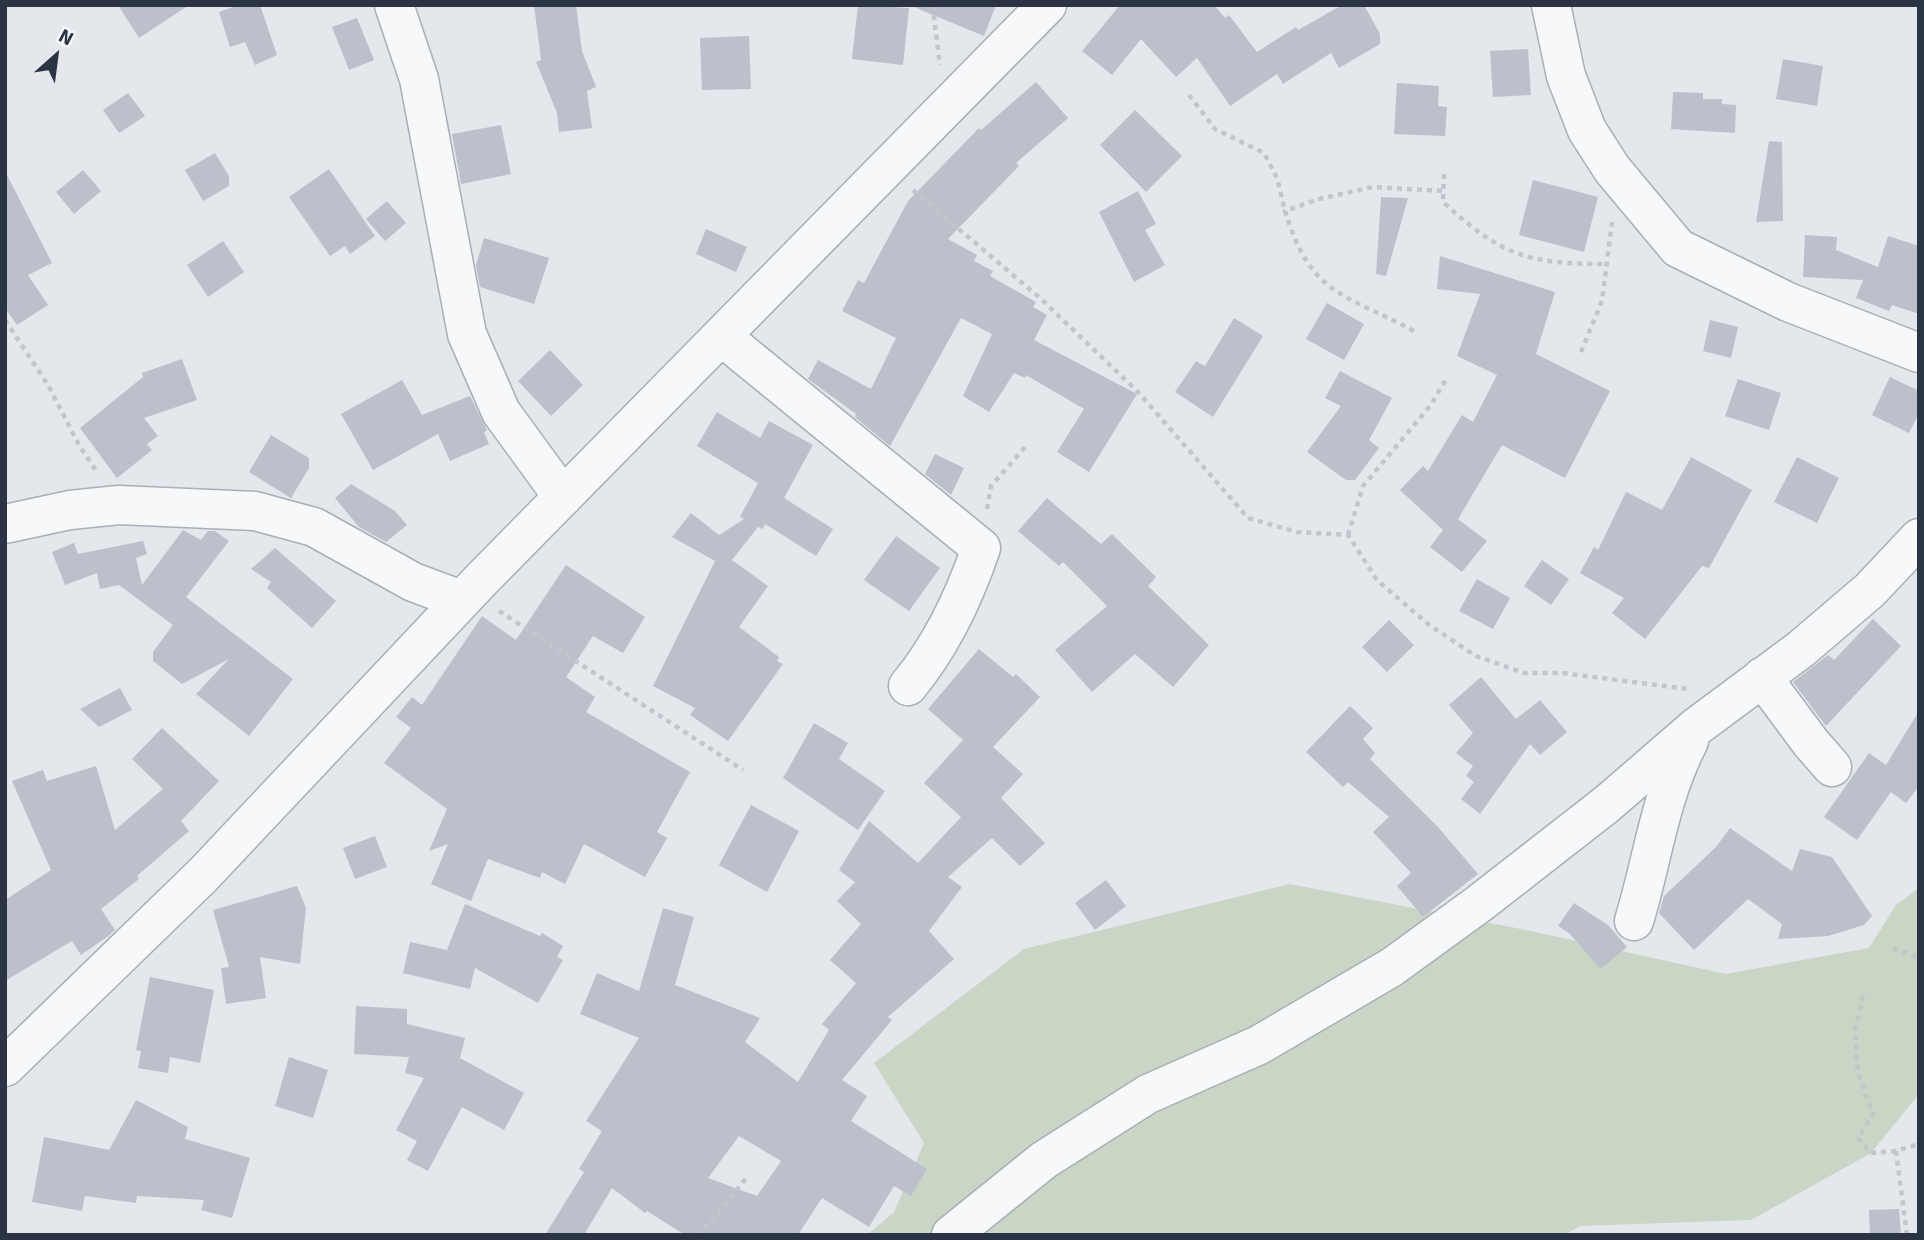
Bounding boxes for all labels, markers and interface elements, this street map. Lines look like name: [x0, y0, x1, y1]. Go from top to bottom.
north arrow: [21, 21, 91, 91]
text: N: [54, 24, 77, 51]

